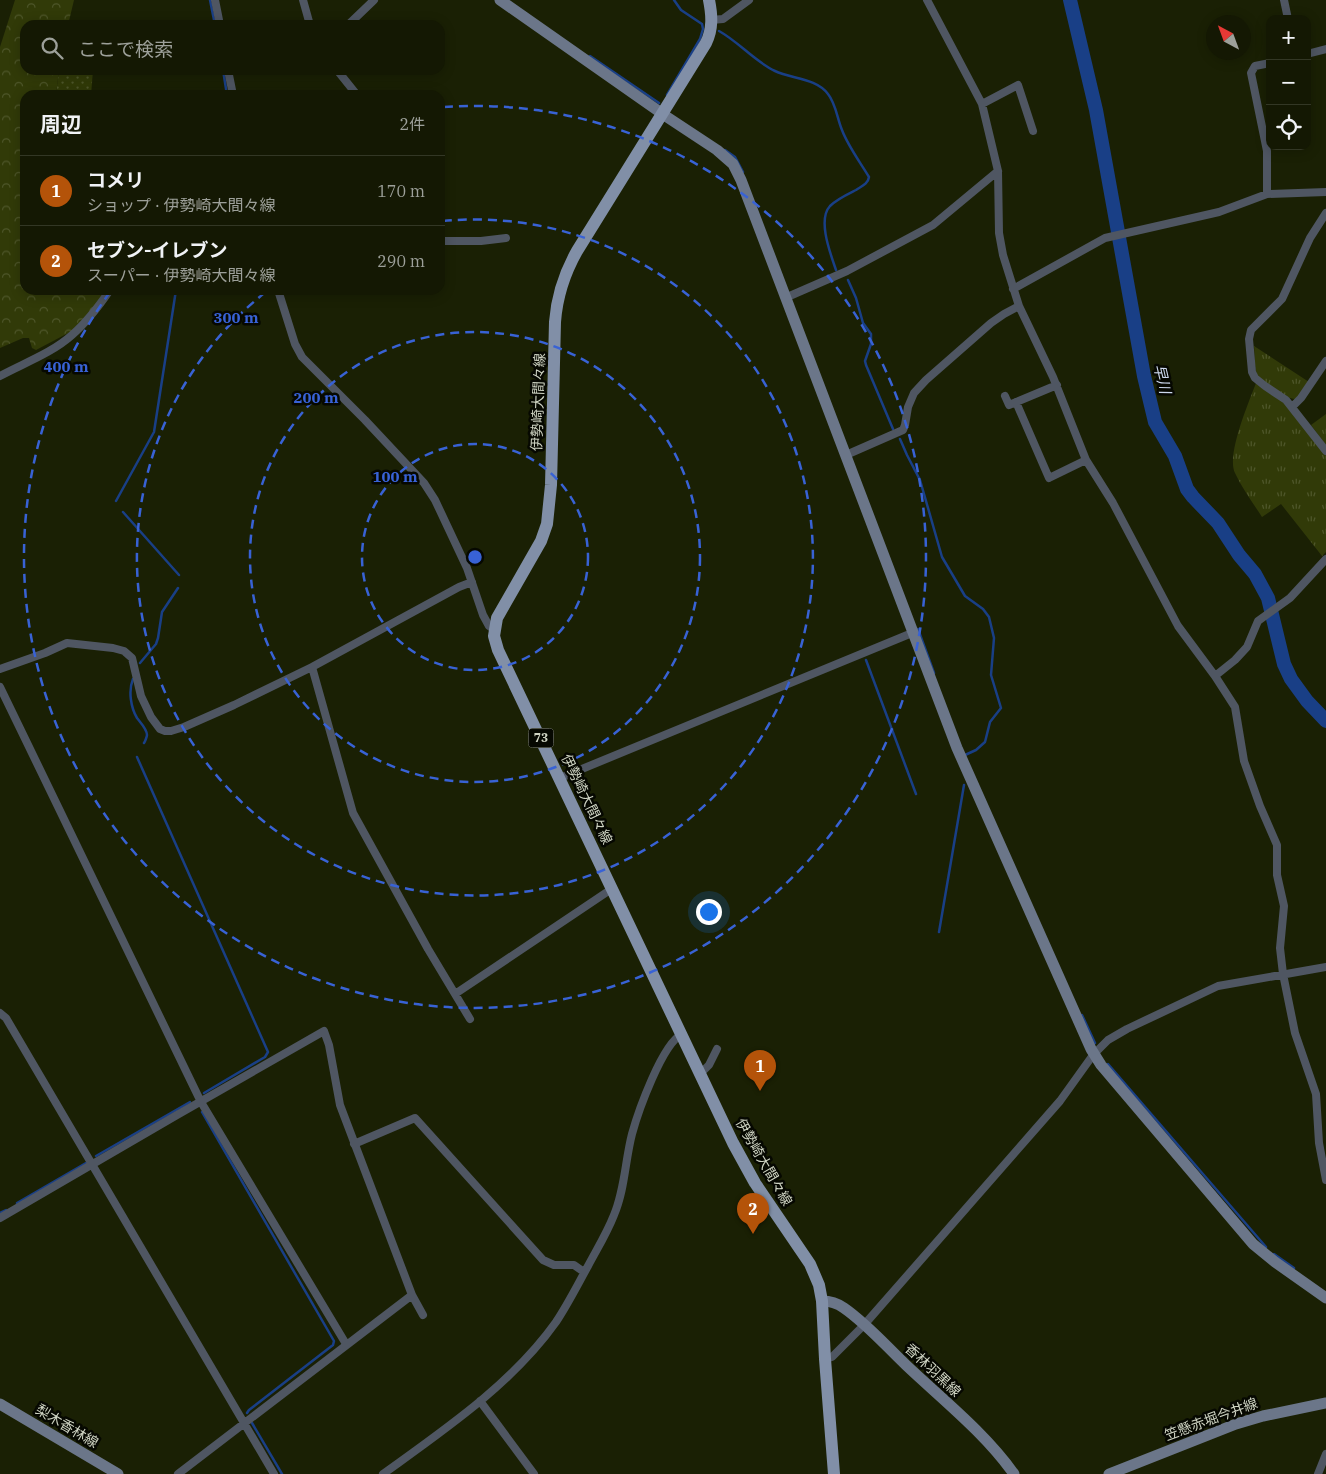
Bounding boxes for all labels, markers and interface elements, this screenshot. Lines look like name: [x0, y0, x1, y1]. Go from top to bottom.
north arrow: [1206, 15, 1251, 60]
map controls: [1266, 15, 1311, 150]
button: +: [1266, 15, 1311, 60]
search box: [20, 20, 445, 75]
icon: search: [38, 34, 66, 62]
text: ここで検索: [78, 37, 173, 61]
button: −: [1266, 60, 1311, 105]
button: locate: [1266, 105, 1311, 150]
text: 周辺: [40, 110, 82, 138]
text: 2件: [399, 114, 425, 134]
text: コメリ: [87, 168, 144, 192]
text: 1: [51, 181, 61, 201]
text: 170 m: [377, 181, 425, 201]
text: ショップ · 伊勢崎大間々線: [87, 195, 276, 215]
text: セブン-イレブン: [87, 238, 228, 262]
text: 2: [51, 251, 61, 271]
text: 290 m: [377, 251, 425, 271]
text: スーパー · 伊勢崎大間々線: [87, 265, 275, 285]
text: 300 m: [213, 308, 259, 327]
street label: 伊勢崎大間々線: [527, 353, 549, 451]
text: 400 m: [43, 357, 89, 376]
water label: 早川: [1150, 362, 1176, 398]
text: 200 m: [293, 388, 339, 407]
text: 100 m: [372, 467, 418, 486]
centre of rings: [466, 548, 484, 566]
road number: 73: [528, 728, 554, 748]
street label: 伊勢崎大間々線: [557, 751, 617, 847]
your location: [696, 899, 722, 925]
pin: 1: [744, 1050, 776, 1091]
street label: 伊勢崎大間々線: [732, 1115, 796, 1209]
pin: 2: [737, 1193, 769, 1234]
street label: 香林羽黒線: [901, 1340, 965, 1400]
street label: 笠懸赤堀今井線: [1162, 1394, 1260, 1444]
street label: 梨木香林線: [32, 1400, 102, 1452]

